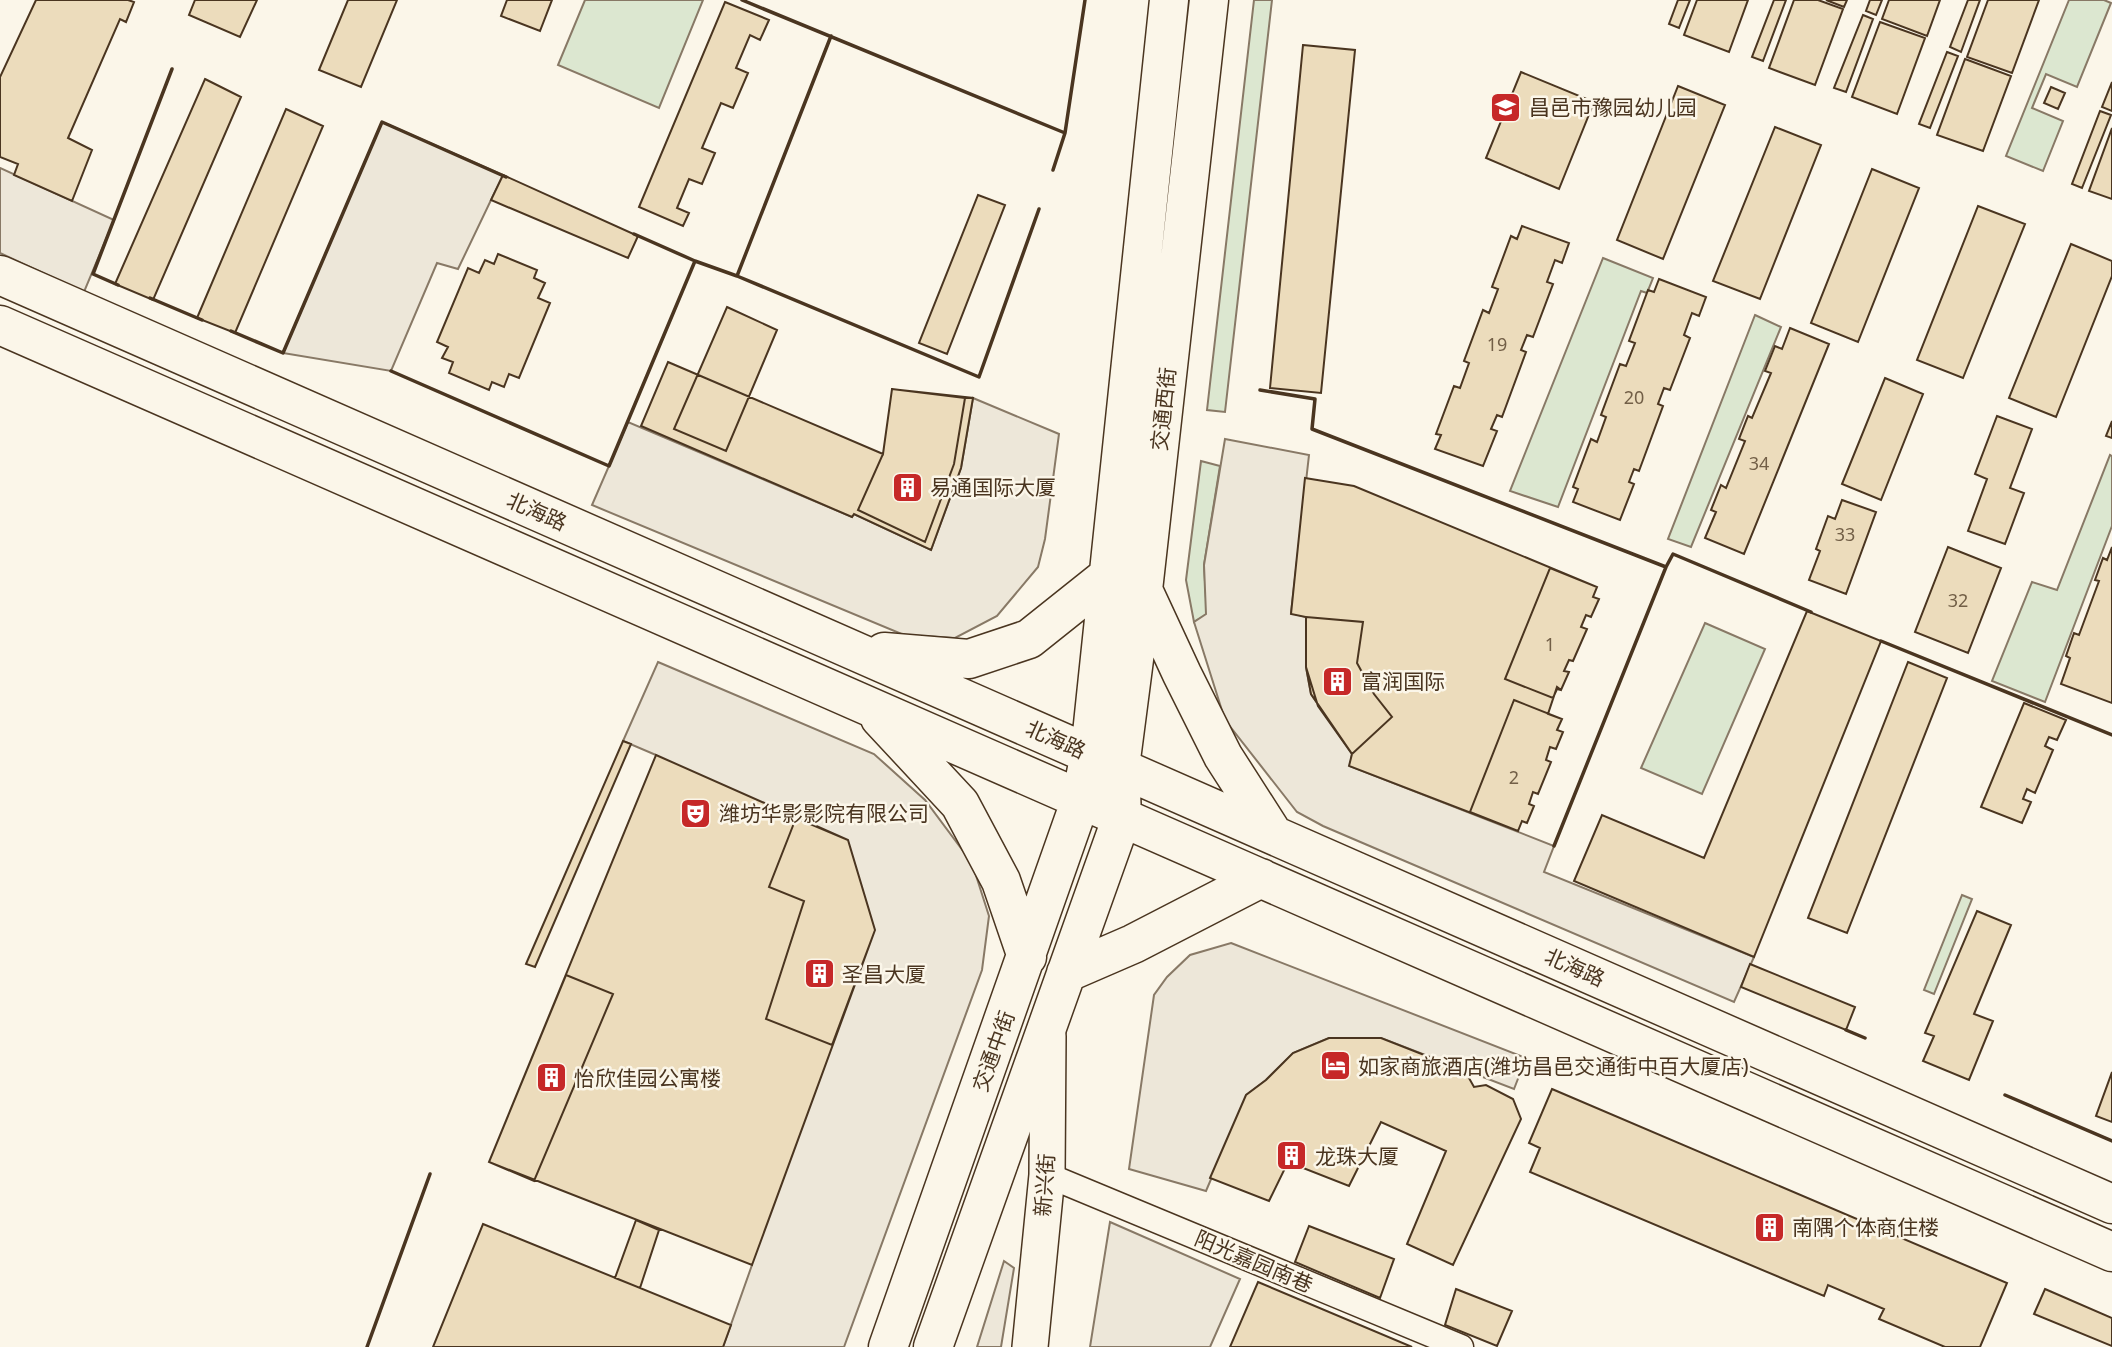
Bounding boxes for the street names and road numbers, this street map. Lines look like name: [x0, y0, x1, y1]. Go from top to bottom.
street label: 交通西街: [1145, 366, 1181, 452]
street label: 北海路: [503, 485, 571, 537]
street label: 北海路: [1022, 713, 1090, 765]
street label: 北海路: [1541, 941, 1609, 993]
street label: 交通中街: [965, 1007, 1021, 1095]
street label: 新兴街: [1028, 1153, 1060, 1217]
street label: 阳光嘉园南巷: [1191, 1223, 1317, 1299]

